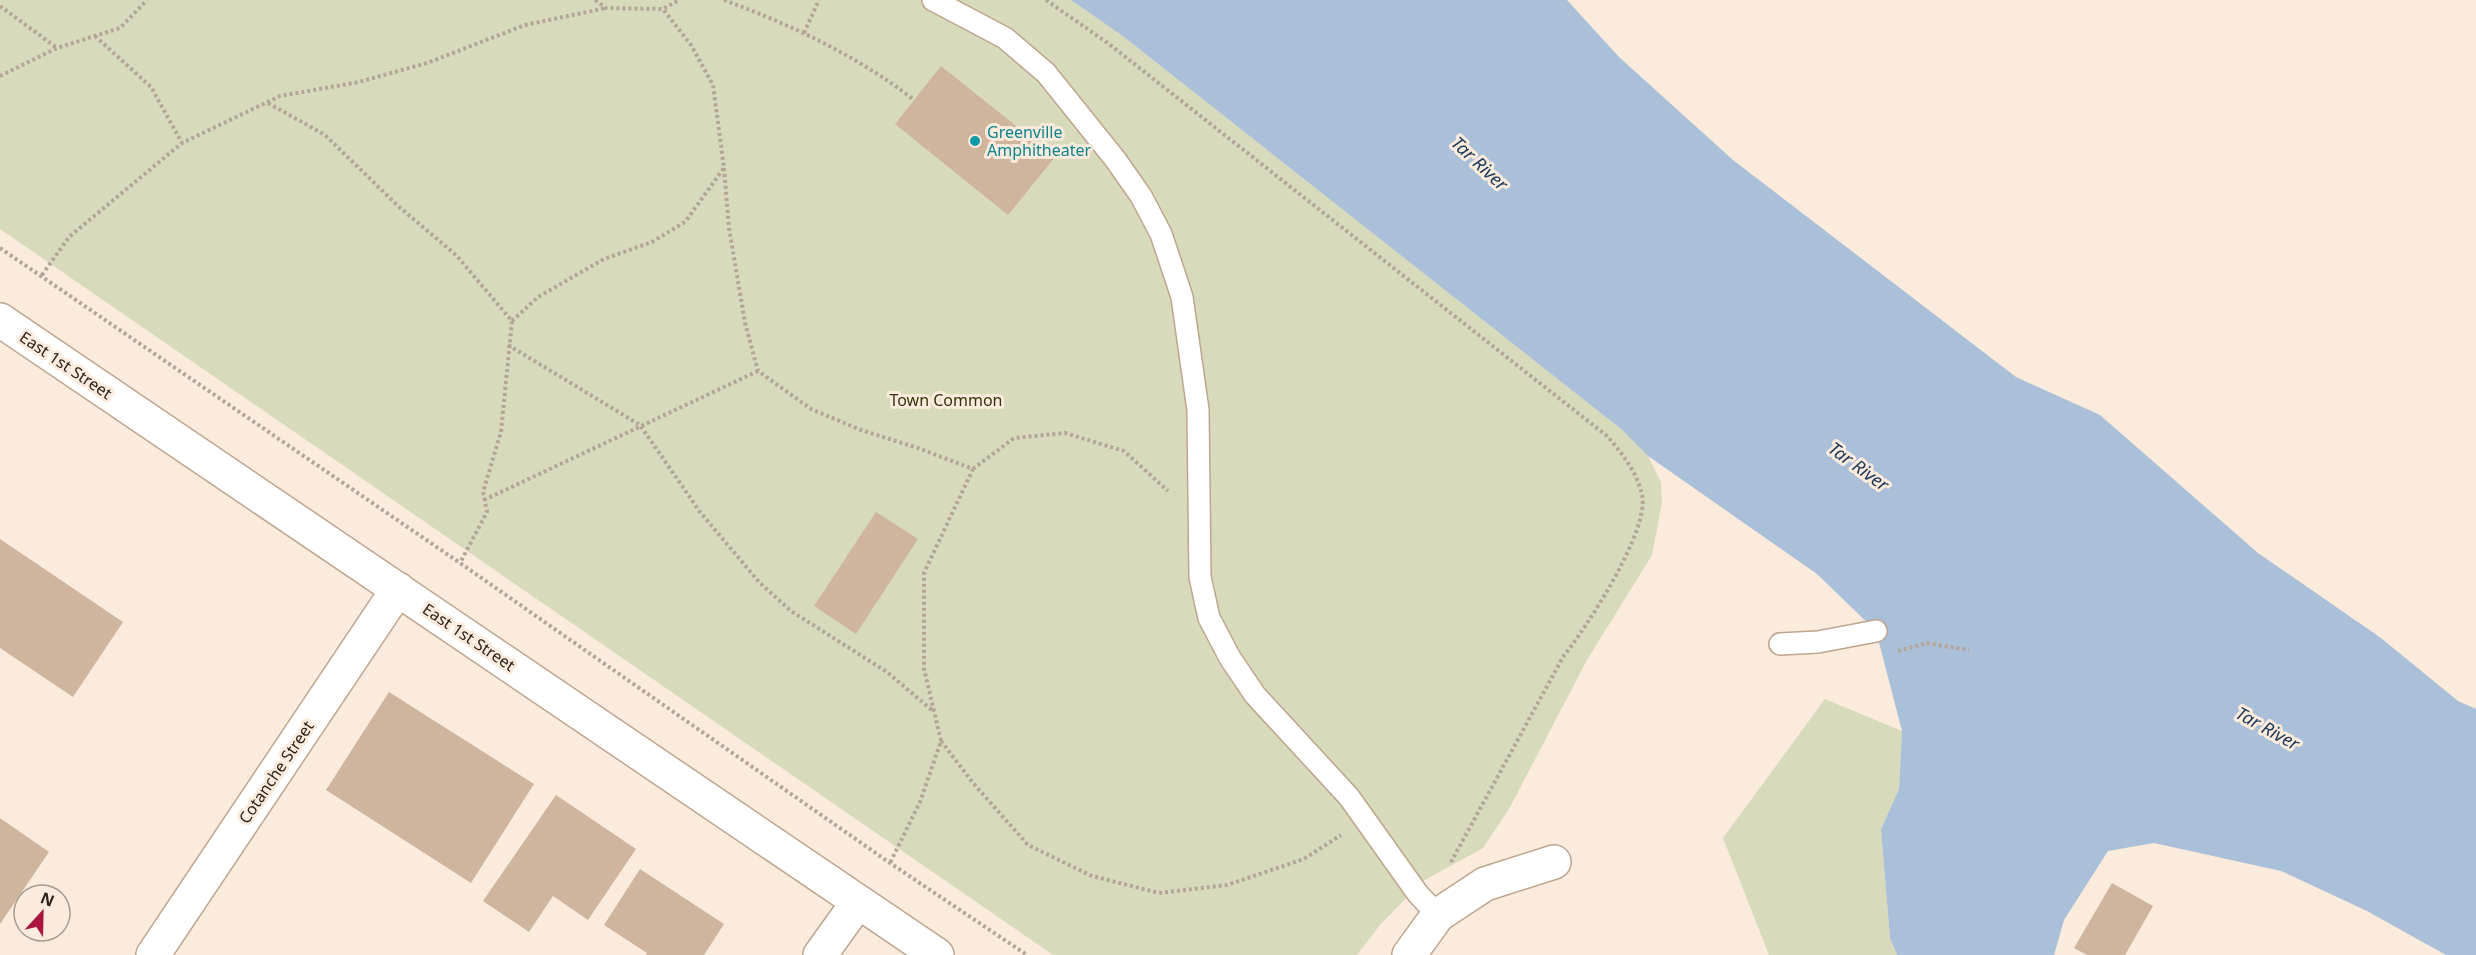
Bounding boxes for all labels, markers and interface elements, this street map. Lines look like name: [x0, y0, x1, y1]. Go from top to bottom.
place label: Greenville Amphitheater: [987, 121, 1092, 161]
water label: Tar River: [1447, 131, 1514, 196]
marker: Greenville Amphitheater: [968, 134, 982, 148]
street label: East 1st Street: [16, 326, 117, 404]
park label: Town Common: [889, 389, 1003, 411]
water label: Tar River: [1824, 436, 1895, 497]
street label: East 1st Street: [419, 598, 520, 676]
water label: Tar River: [2232, 701, 2305, 756]
street label: Cotanche Street: [233, 716, 319, 828]
north arrow: [12, 883, 72, 943]
text: N: [37, 886, 58, 912]

